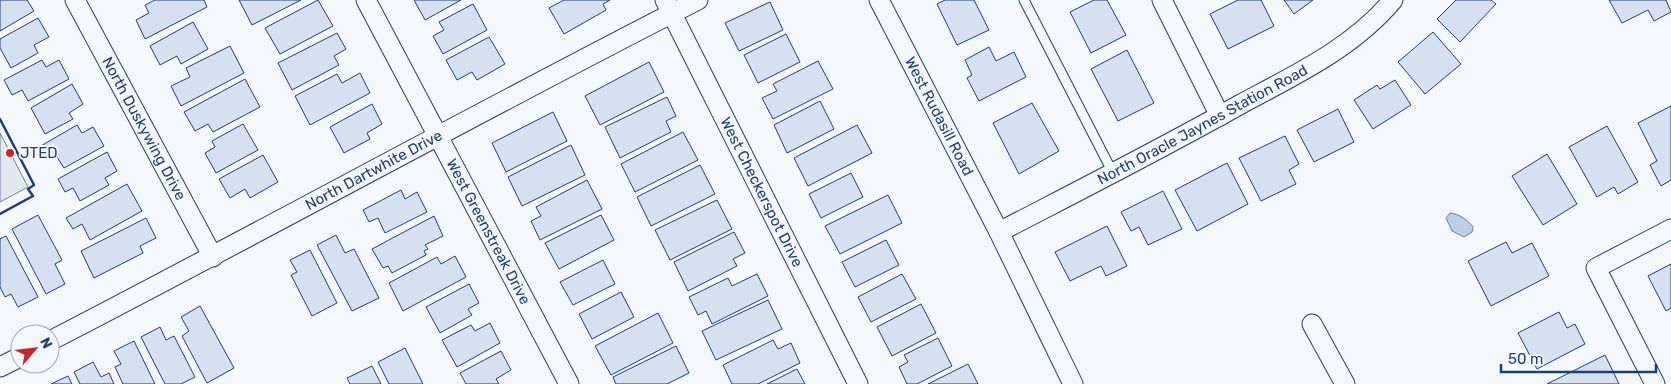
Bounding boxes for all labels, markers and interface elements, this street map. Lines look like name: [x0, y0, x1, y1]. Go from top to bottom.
street label: North Duskywing Drive: [98, 54, 190, 203]
street label: West Rudasill Road: [901, 54, 977, 179]
street label: North Oracle Jaynes Station Road: [1094, 61, 1311, 189]
street label: West Checkerspot Drive: [716, 114, 807, 270]
street label: North Dartwhite Drive: [302, 126, 445, 214]
place label: JTED: [20, 144, 58, 162]
marker: JTED: [4, 147, 16, 159]
street label: West Greenstreak Drive: [443, 156, 534, 308]
north arrow: [10, 324, 60, 374]
text: N: [36, 335, 56, 352]
scale bar: [1501, 342, 1656, 374]
text: 50 m: [1508, 350, 1543, 368]

